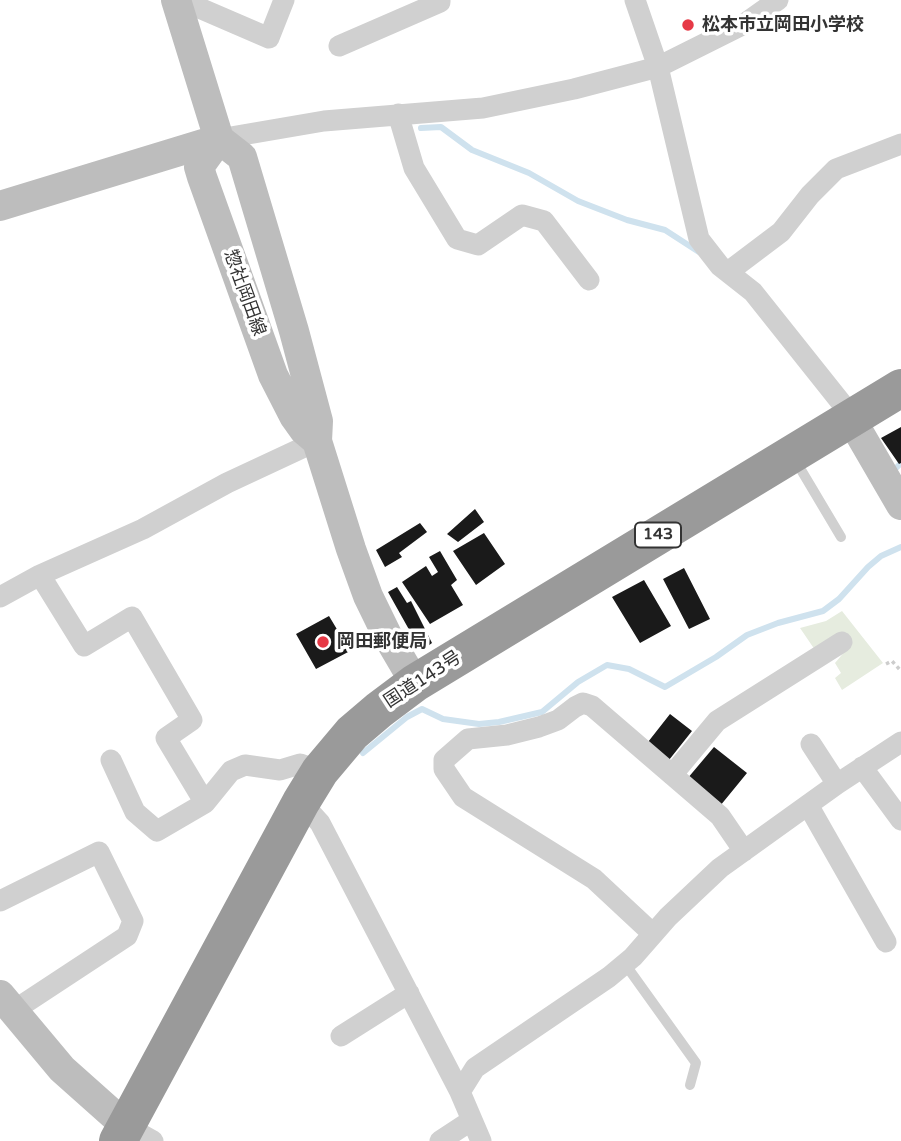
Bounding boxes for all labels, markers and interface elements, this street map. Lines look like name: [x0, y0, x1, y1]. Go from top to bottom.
place label: 松本市立岡田小学校: [702, 14, 864, 36]
marker: 松本市立岡田小学校: [680, 17, 696, 33]
street label: 惣社岡田線: [218, 247, 270, 339]
road number: 143: [635, 522, 681, 548]
place label: 岡田郵便局: [337, 631, 427, 653]
marker: 岡田郵便局: [315, 634, 331, 650]
street label: 国道143号: [380, 647, 466, 713]

